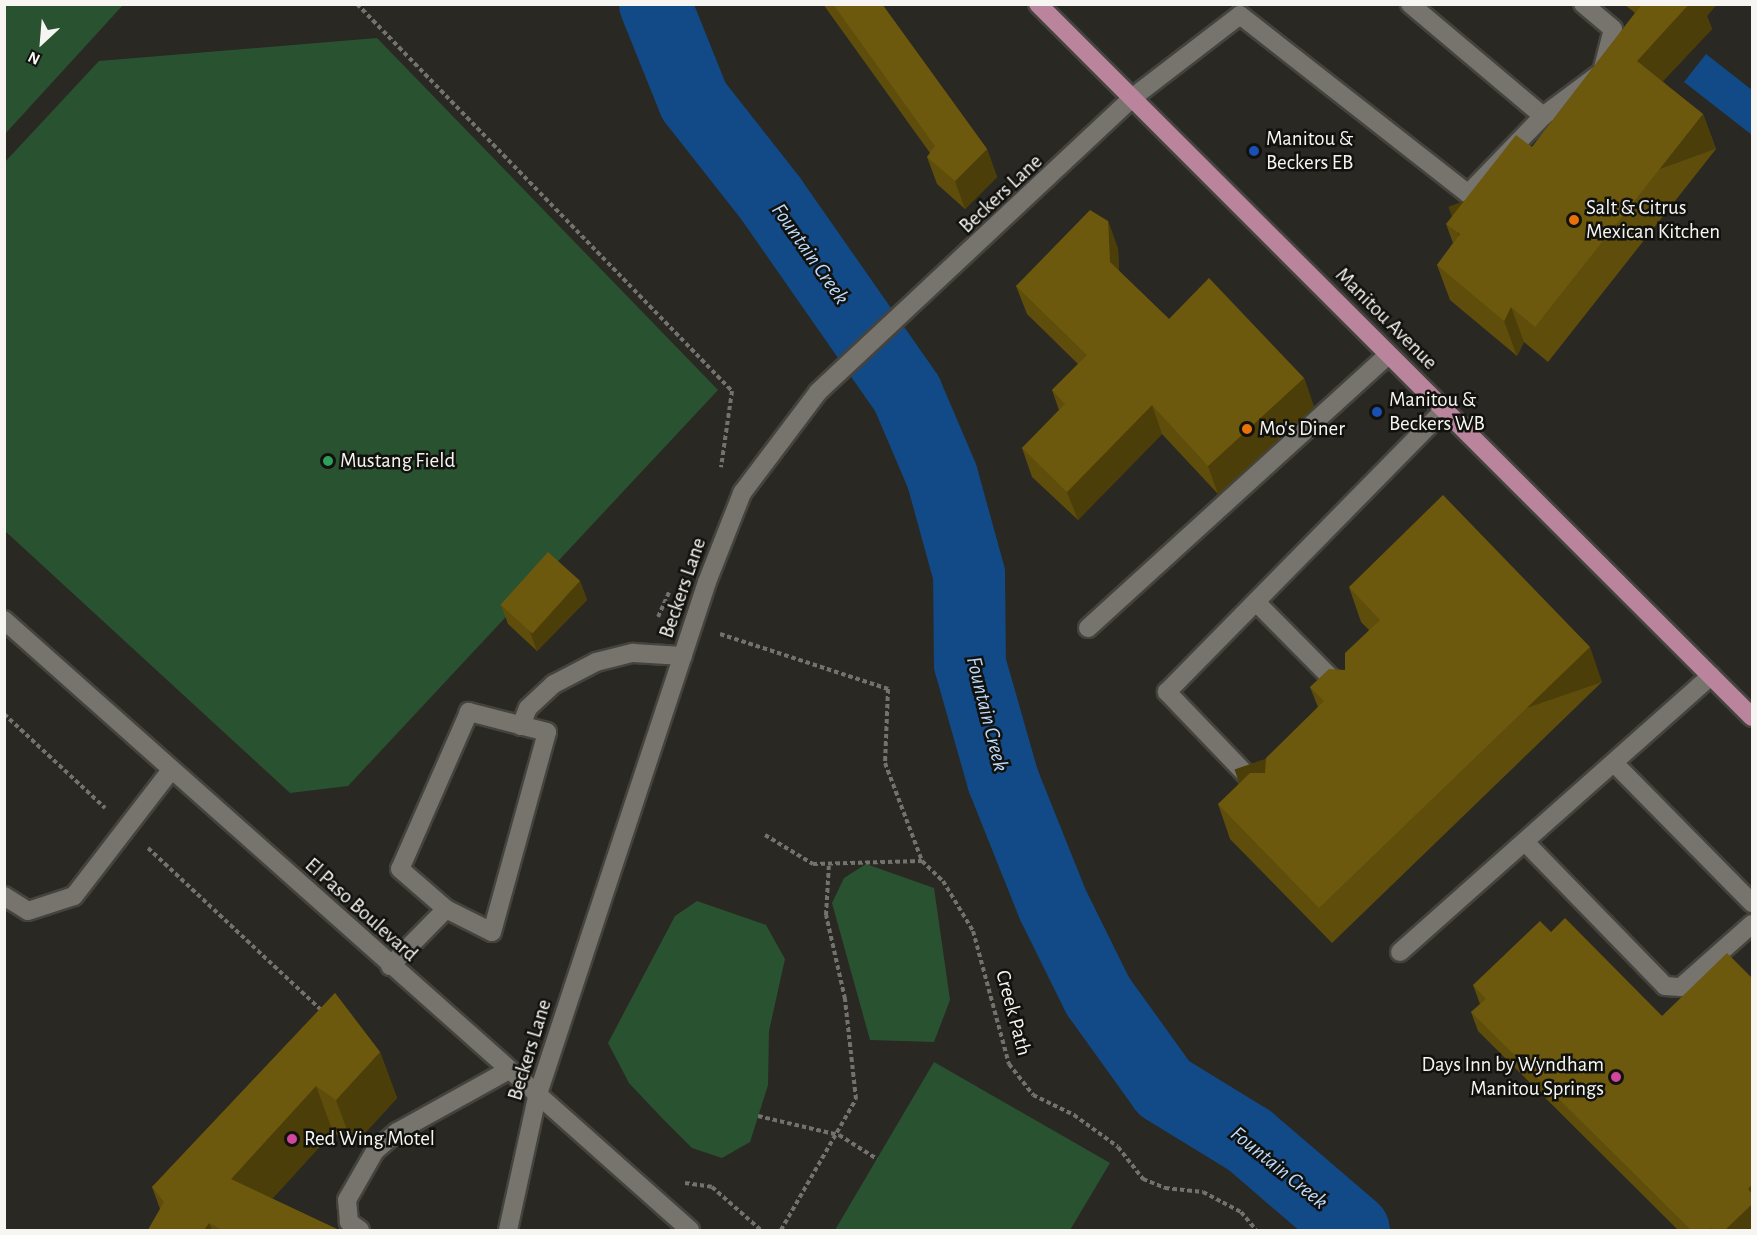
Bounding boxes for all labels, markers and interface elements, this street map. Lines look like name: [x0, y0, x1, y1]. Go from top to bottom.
north arrow: [12, 12, 72, 72]
text: N: [26, 49, 43, 68]
place label: Manitou & Beckers EB: [1266, 126, 1353, 176]
marker: Manitou & Beckers EB: [1247, 144, 1261, 158]
street label: Beckers Lane: [954, 149, 1048, 239]
place label: Salt & Citrus Mexican Kitchen: [1586, 195, 1720, 245]
water label: Fountain Creek: [766, 198, 854, 310]
marker: Salt & Citrus Mexican Kitchen: [1567, 213, 1581, 227]
street label: Manitou Avenue: [1330, 263, 1442, 375]
place label: Manitou & Beckers WB: [1389, 387, 1485, 437]
marker: Manitou & Beckers WB: [1370, 405, 1384, 419]
place label: Mo's Diner: [1259, 416, 1345, 442]
marker: Mo's Diner: [1240, 422, 1254, 436]
place label: Mustang Field: [340, 448, 455, 474]
marker: Mustang Field: [321, 454, 335, 468]
street label: Beckers Lane: [654, 534, 712, 642]
water label: Fountain Creek: [960, 654, 1014, 774]
street label: El Paso Boulevard: [299, 853, 423, 967]
street label: Creek Path: [990, 968, 1036, 1058]
street label: Beckers Lane: [503, 996, 557, 1104]
place label: Days Inn by Wyndham Manitou Springs: [1421, 1052, 1604, 1102]
marker: Days Inn by Wyndham Manitou Springs: [1609, 1070, 1623, 1084]
water label: Fountain Creek: [1225, 1121, 1333, 1215]
place label: Red Wing Motel: [304, 1126, 435, 1152]
marker: Red Wing Motel: [285, 1132, 299, 1146]

